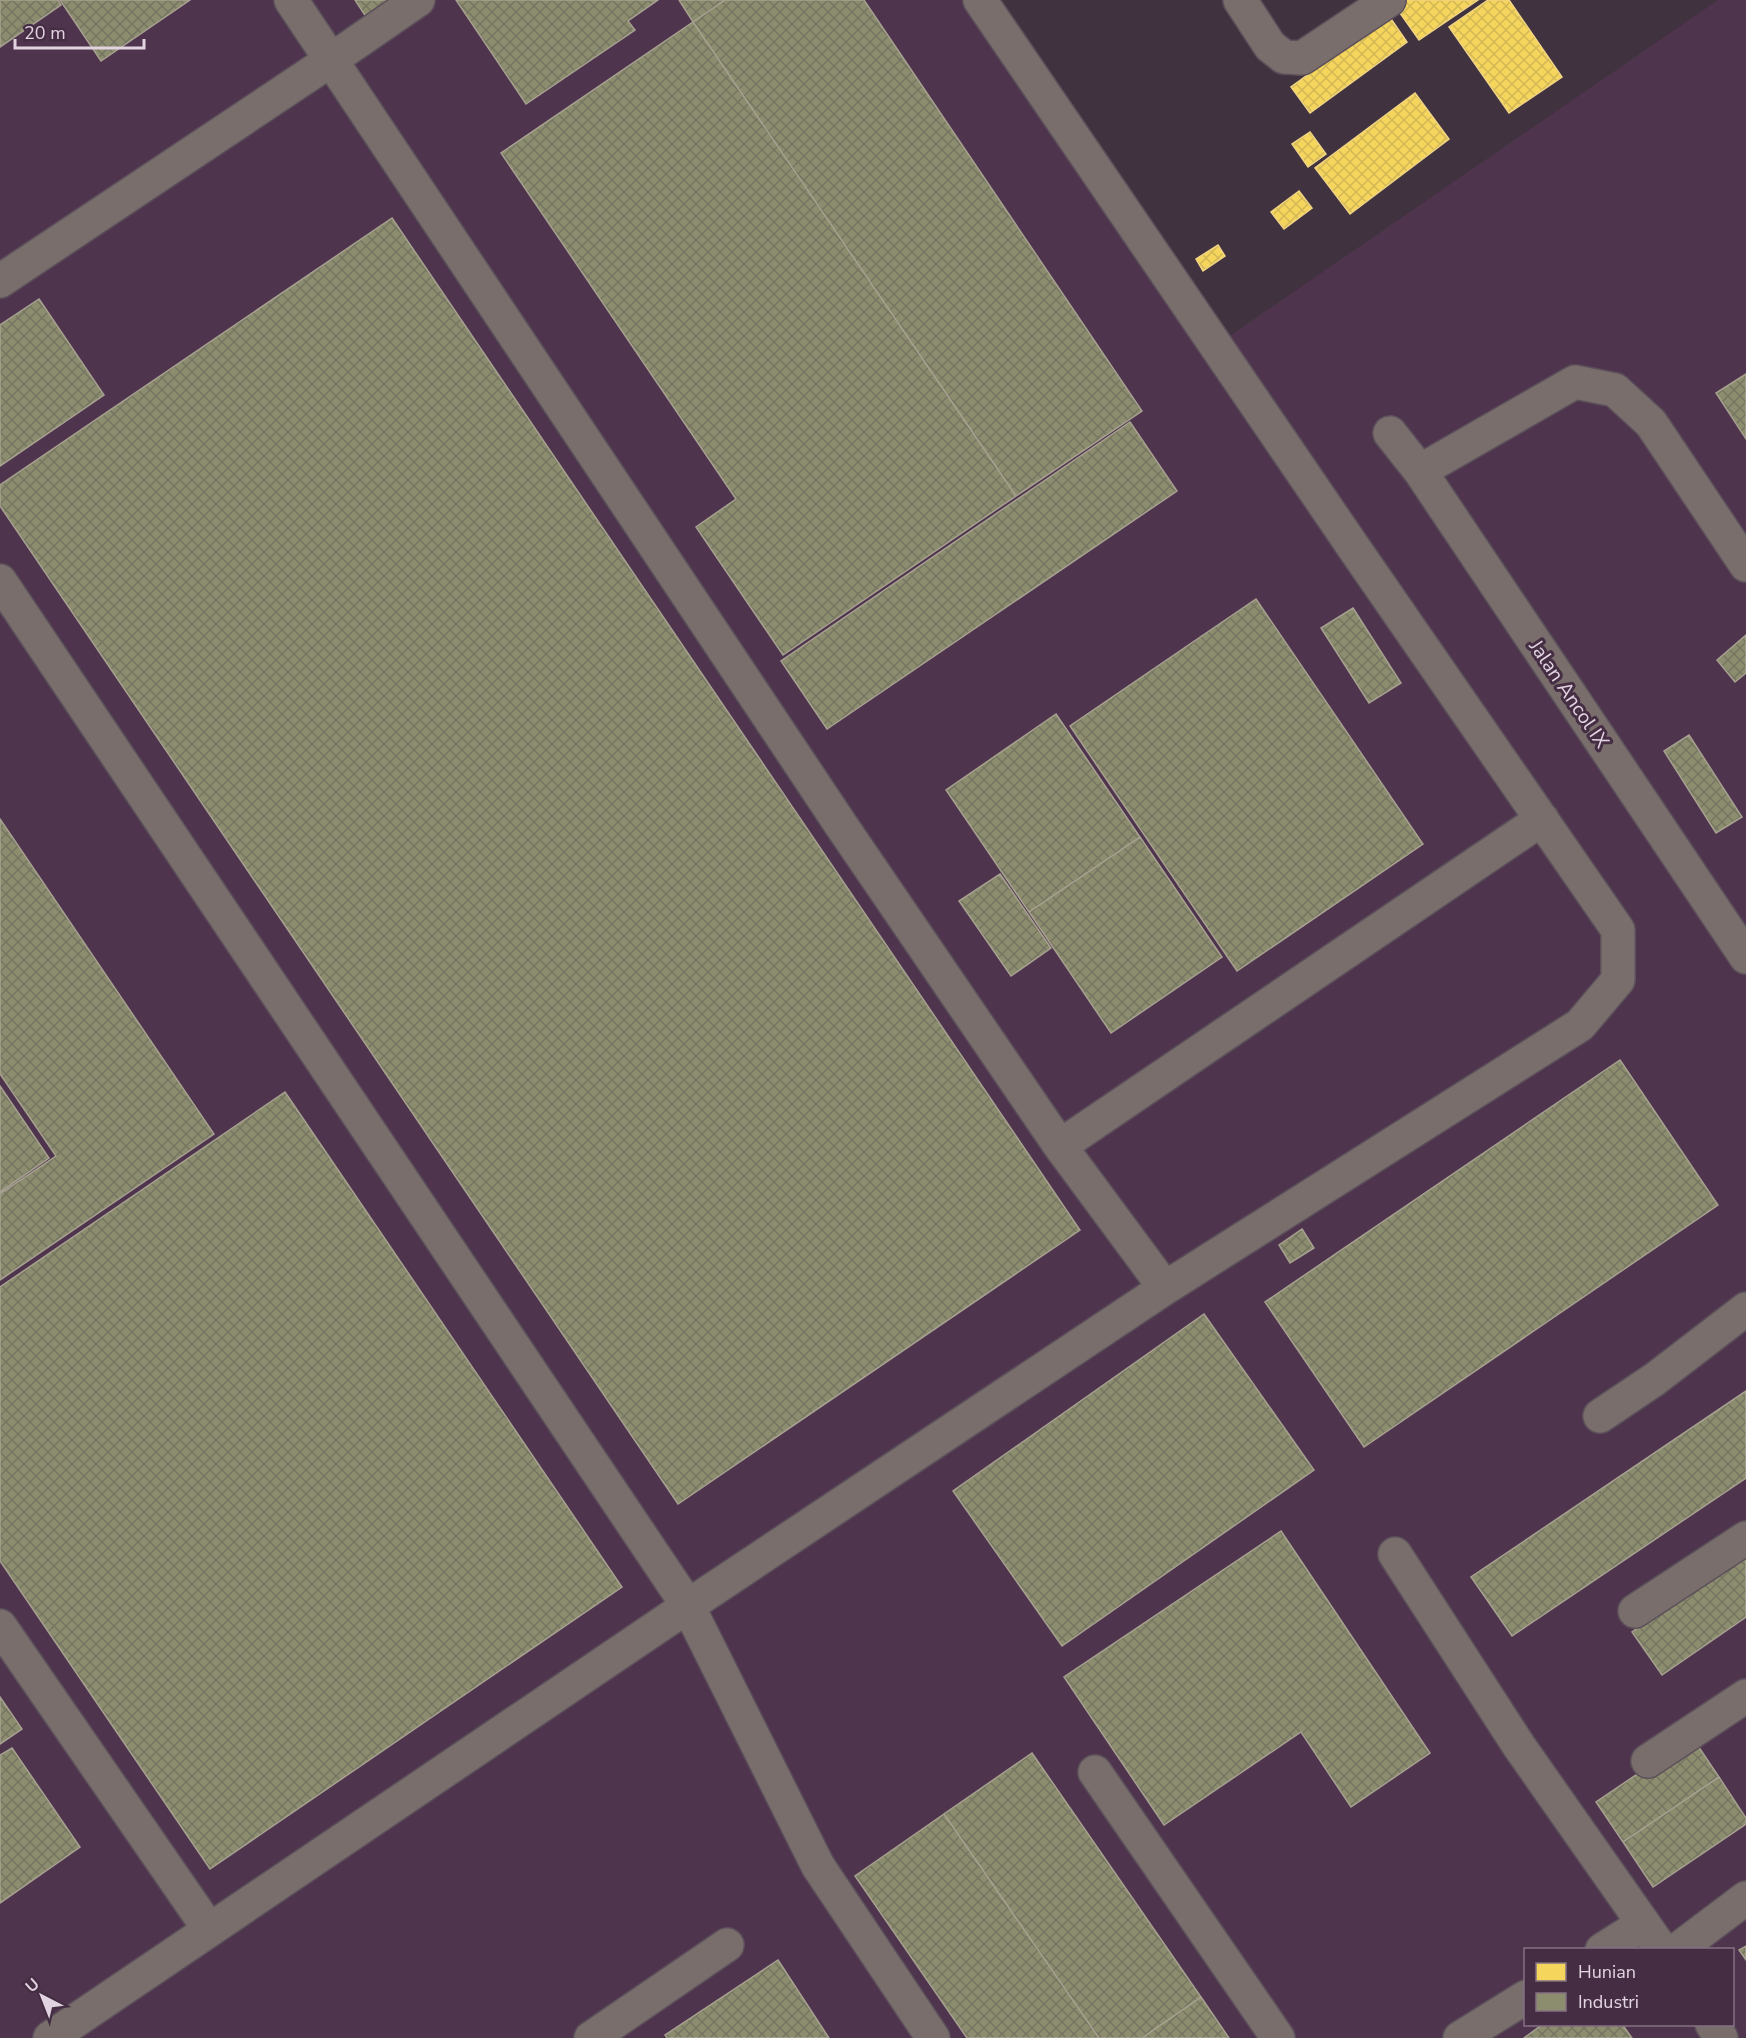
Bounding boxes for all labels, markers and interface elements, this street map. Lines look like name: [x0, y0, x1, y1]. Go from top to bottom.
scale bar: [15, 12, 144, 50]
text: 20 m: [24, 21, 66, 45]
street label: Jalan Ancol IX: [1522, 634, 1615, 754]
legend: [1524, 1948, 1734, 2026]
text: Hunian: [1578, 1960, 1636, 1984]
north arrow: [12, 1966, 72, 2026]
text: U: [21, 1973, 44, 1998]
text: Industri: [1578, 1990, 1639, 2014]

